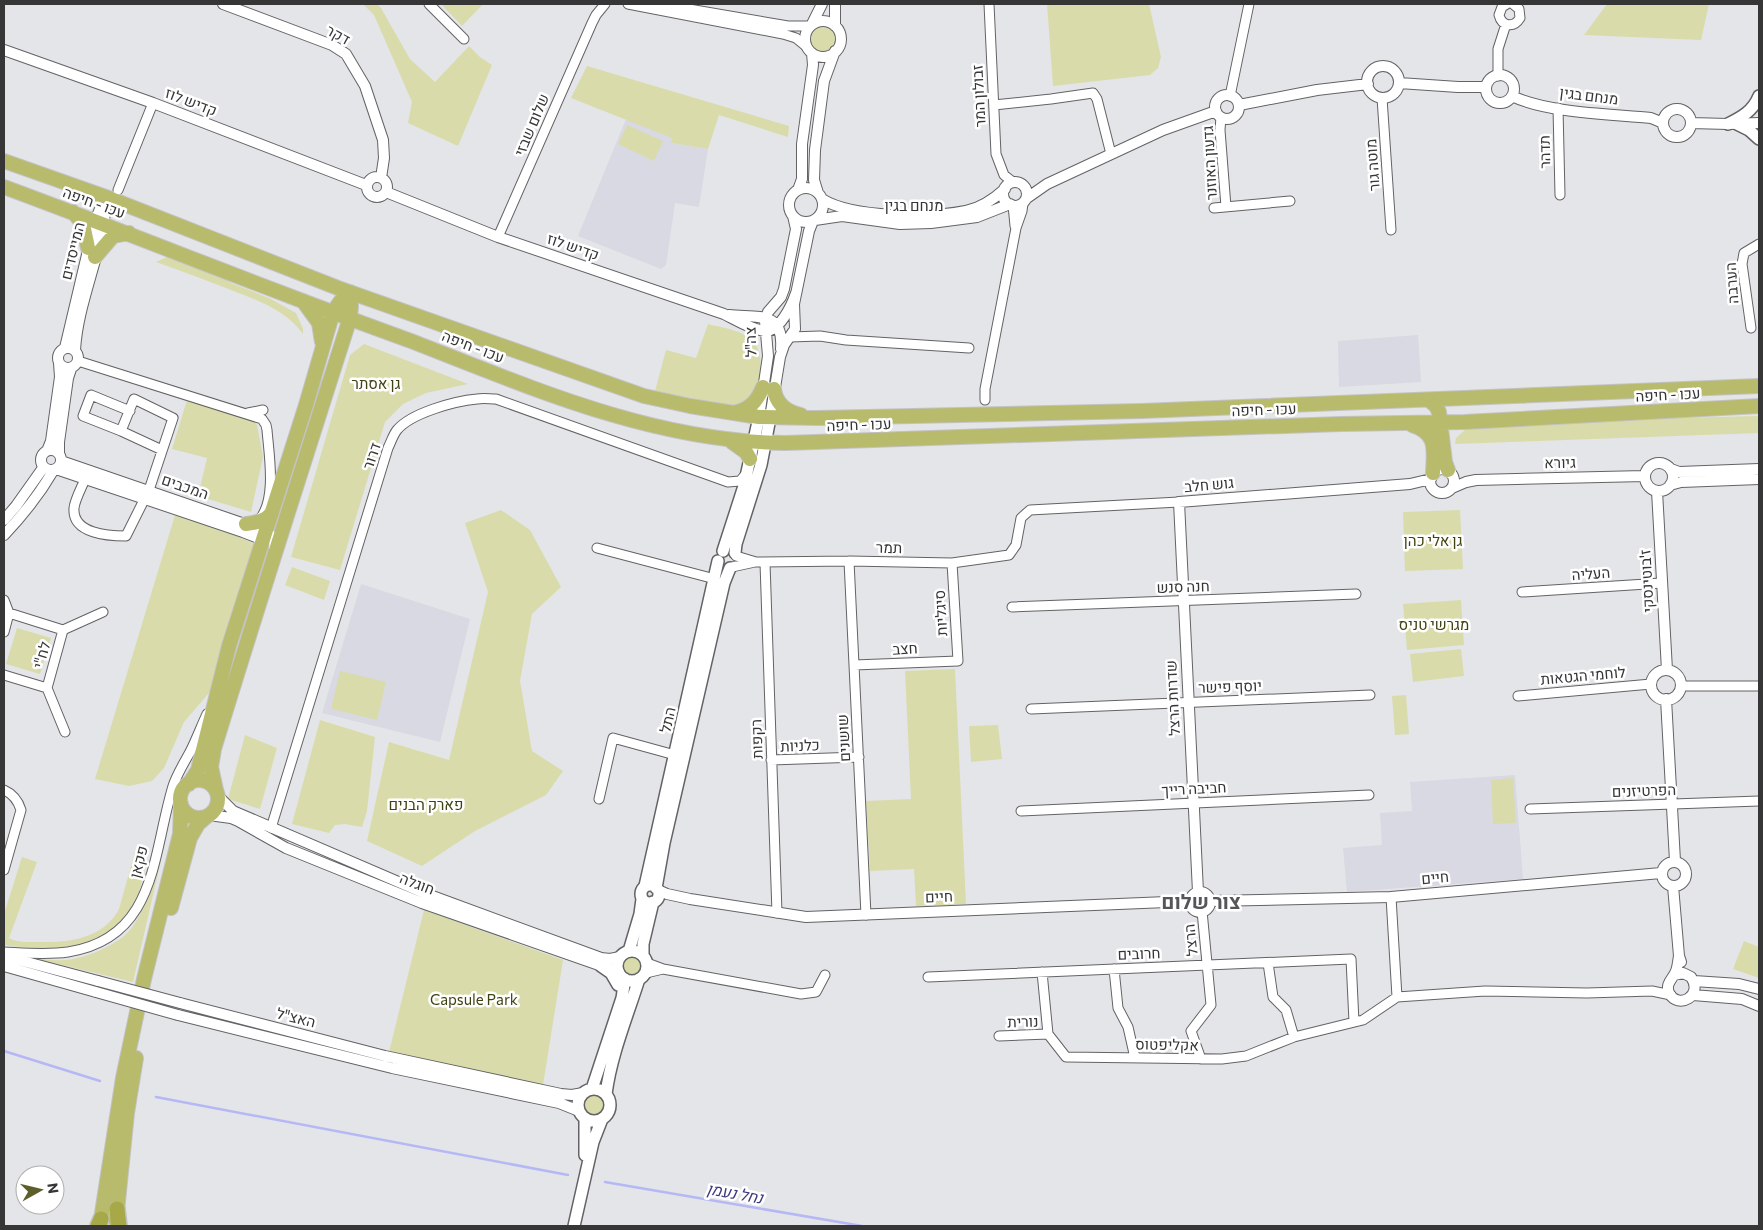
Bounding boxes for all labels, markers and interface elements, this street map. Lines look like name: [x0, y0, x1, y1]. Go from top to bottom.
street label: דקר: [323, 20, 354, 48]
street label: זבולון המר: [967, 64, 989, 128]
street label: מנחם בגין: [1559, 82, 1619, 108]
street label: קדיש לוז: [163, 83, 220, 119]
street label: שלום שבזי: [510, 91, 552, 159]
street label: גדעון האוזנר: [1198, 125, 1220, 201]
street label: תדהר: [1535, 135, 1553, 169]
street label: מוטה גור: [1361, 138, 1383, 192]
street label: עכו - חיפה: [61, 182, 128, 222]
street label: מנחם בגין: [885, 196, 944, 214]
street label: המייסדים: [56, 220, 88, 281]
street label: קדיש לוז: [545, 229, 602, 263]
street label: הערבה: [1721, 262, 1741, 304]
street label: עכו - חיפה: [440, 326, 507, 366]
street label: צה"ל: [740, 327, 760, 357]
park label: גן אסתר: [352, 374, 401, 392]
street label: עכו - חיפה: [1635, 383, 1701, 405]
street label: עכו - חיפה: [1231, 399, 1297, 419]
street label: עכו - חיפה: [826, 414, 892, 434]
street label: דרור: [358, 440, 384, 471]
street label: גיורא: [1544, 453, 1576, 471]
street label: המכבים: [160, 470, 211, 502]
street label: גוש חלב: [1183, 473, 1235, 495]
park label: גן אלי כהן: [1404, 531, 1463, 549]
street label: תמר: [876, 538, 902, 556]
street label: ז'בוטינסקי: [1635, 549, 1657, 613]
street label: העליה: [1571, 563, 1611, 583]
street label: חנה סנש: [1156, 576, 1210, 596]
street label: סיגליות: [930, 590, 950, 636]
park label: מגרשי טניס: [1399, 615, 1469, 633]
street label: חצב: [892, 638, 918, 658]
street label: לח"י: [29, 639, 53, 670]
street label: שדרות הרצל: [1161, 660, 1183, 736]
street label: לוחמי הגטאות: [1540, 662, 1627, 688]
street label: יוסף פישר: [1198, 676, 1262, 696]
street label: התל: [655, 705, 679, 734]
street label: שושנים: [833, 714, 853, 762]
street label: רקפות: [746, 719, 766, 759]
street label: כלניות: [780, 735, 820, 755]
street label: חביבה רייך: [1161, 777, 1227, 799]
street label: הפרטיזנים: [1612, 780, 1676, 800]
park label: פארק הבנים: [389, 795, 463, 813]
street label: פקאן: [125, 844, 151, 880]
street label: חיים: [1420, 867, 1449, 887]
street label: חוגלה: [397, 868, 437, 898]
street label: חיים: [925, 887, 953, 905]
district label: צור שלום: [1161, 889, 1241, 913]
street label: הרצל: [1179, 923, 1201, 957]
street label: חרובים: [1117, 943, 1161, 963]
park label: Capsule Park: [430, 990, 518, 1008]
street label: האצ"ל: [275, 1003, 318, 1031]
street label: נורית: [1007, 1011, 1039, 1031]
street label: אקליפטוס: [1135, 1034, 1199, 1054]
north arrow: [15, 1165, 65, 1215]
water label: נחל נעמן: [705, 1178, 766, 1208]
text: N: [44, 1182, 63, 1195]

